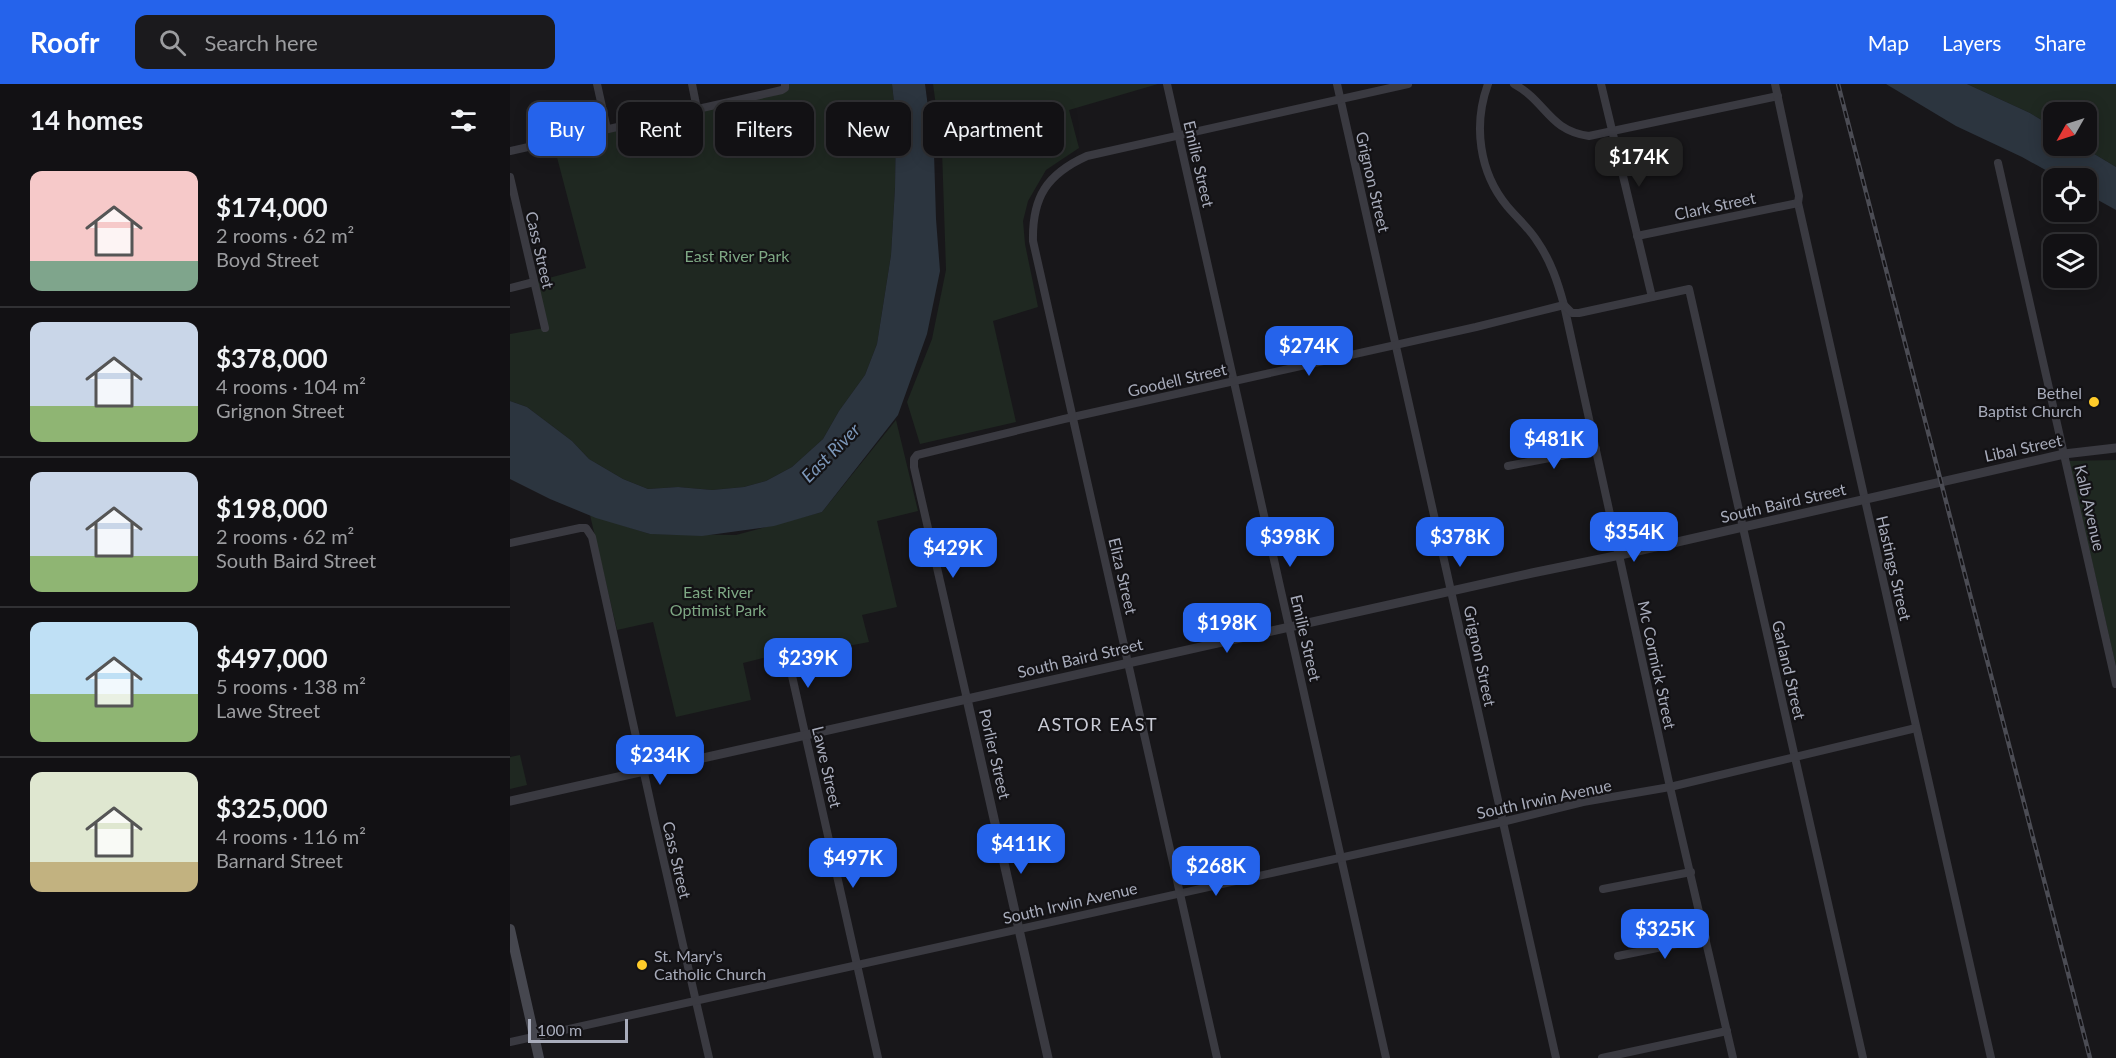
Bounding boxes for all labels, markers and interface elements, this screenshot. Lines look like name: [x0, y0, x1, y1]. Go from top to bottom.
search box: [135, 15, 555, 69]
text: Roofr: [30, 25, 99, 59]
icon: search: [156, 26, 189, 59]
text: Search here: [204, 29, 318, 56]
text: Map: [1868, 30, 1909, 55]
text: Layers: [1942, 30, 2001, 55]
text: Share: [2034, 30, 2086, 55]
chip: Buy: [528, 102, 606, 156]
chip: Rent: [618, 102, 703, 156]
chip: Filters: [715, 102, 814, 156]
chip: New: [826, 102, 911, 156]
chip: Apartment: [923, 102, 1064, 156]
north arrow: [2043, 102, 2097, 156]
map controls: [2043, 102, 2097, 288]
text: 14 homes: [30, 104, 143, 136]
icon: filters: [447, 104, 480, 137]
street label: Emilie Street: [1180, 119, 1219, 209]
street label: Grignon Street: [1353, 130, 1394, 234]
pin: $174K: [1597, 137, 1681, 188]
text: $174K: [1609, 144, 1669, 168]
button: locate: [2043, 168, 2097, 222]
street label: Clark Street: [1673, 188, 1758, 223]
text: $174,000: [216, 191, 328, 223]
icon: home: [78, 195, 150, 267]
street label: Cass Street: [522, 209, 559, 291]
text: 2 rooms · 62 m²: [216, 223, 354, 247]
button: layers: [2043, 234, 2097, 288]
park label: East River Park: [685, 246, 790, 265]
text: Boyd Street: [216, 247, 319, 271]
pin: $274K: [1267, 326, 1351, 377]
text: $274K: [1279, 333, 1339, 357]
text: $378,000: [216, 342, 328, 374]
icon: home: [78, 346, 150, 418]
street label: Goodell Street: [1126, 359, 1228, 400]
text: 4 rooms · 104 m²: [216, 374, 366, 398]
place label: Bethel Baptist Church: [1978, 383, 2082, 420]
marker: Bethel Baptist Church: [2087, 395, 2101, 409]
text: Grignon Street: [216, 398, 344, 422]
water label: East River: [796, 418, 865, 486]
pin: $481K: [1512, 419, 1596, 470]
text: $481K: [1524, 426, 1584, 450]
street label: Libal Street: [1982, 430, 2064, 465]
street label: Kalb Avenue: [2071, 463, 2110, 553]
street label: South Baird Street: [1718, 479, 1848, 526]
text: $198,000: [216, 492, 328, 524]
icon: home: [78, 496, 150, 568]
pin: $354K: [1592, 512, 1676, 563]
street label: Hastings Street: [1873, 514, 1916, 622]
pin: $398K: [1248, 517, 1332, 568]
pin: $378K: [1418, 517, 1502, 568]
text: $354K: [1604, 519, 1664, 543]
text: 2 rooms · 62 m²: [216, 524, 354, 548]
text: $398K: [1260, 524, 1320, 548]
text: $378K: [1430, 524, 1490, 548]
pin: $429K: [911, 528, 995, 579]
text: $429K: [923, 535, 983, 559]
street label: Eliza Street: [1105, 536, 1142, 616]
text: South Baird Street: [216, 548, 376, 572]
park label: East River Optimist Park: [670, 582, 767, 619]
street label: Emilie Street: [1287, 593, 1326, 683]
street label: Mc Cormick Street: [1635, 599, 1680, 731]
pin: $198K: [1185, 603, 1269, 654]
street label: Grignon Street: [1461, 604, 1501, 708]
text: $198K: [1197, 610, 1257, 634]
street label: Garland Street: [1769, 618, 1810, 722]
street label: South Baird Street: [1015, 634, 1145, 681]
pin: $239K: [766, 638, 850, 689]
text: $497,000: [216, 642, 328, 674]
text: $239K: [778, 645, 838, 669]
icon: home: [78, 646, 150, 718]
text: 5 rooms · 138 m²: [216, 674, 366, 698]
text: Lawe Street: [216, 698, 320, 722]
street label: Porlier Street: [976, 707, 1015, 801]
district label: ASTOR EAST: [1038, 713, 1158, 735]
street label: Lawe Street: [809, 724, 846, 810]
pin: $234K: [618, 735, 702, 786]
text: $234K: [630, 742, 690, 766]
street label: South Irwin Avenue: [1475, 775, 1613, 822]
text: $325,000: [216, 792, 328, 824]
icon: home: [78, 796, 150, 868]
street label: Cass Street: [659, 819, 696, 901]
text: 4 rooms · 116 m²: [216, 824, 366, 848]
pin: $411K: [979, 824, 1063, 875]
text: $411K: [991, 831, 1051, 855]
pin: $497K: [811, 838, 895, 889]
text: $497K: [823, 845, 883, 869]
pin: $268K: [1174, 846, 1258, 897]
text: Barnard Street: [216, 848, 343, 872]
text: $268K: [1186, 853, 1246, 877]
street label: South Irwin Avenue: [1001, 878, 1139, 927]
pin: $325K: [1623, 909, 1707, 960]
text: $325K: [1635, 916, 1695, 940]
place label: St. Mary's Catholic Church: [654, 946, 766, 983]
marker: St. Mary's Catholic Church: [635, 958, 649, 972]
scale bar: [528, 1016, 628, 1044]
text: 100 m: [537, 1020, 582, 1039]

